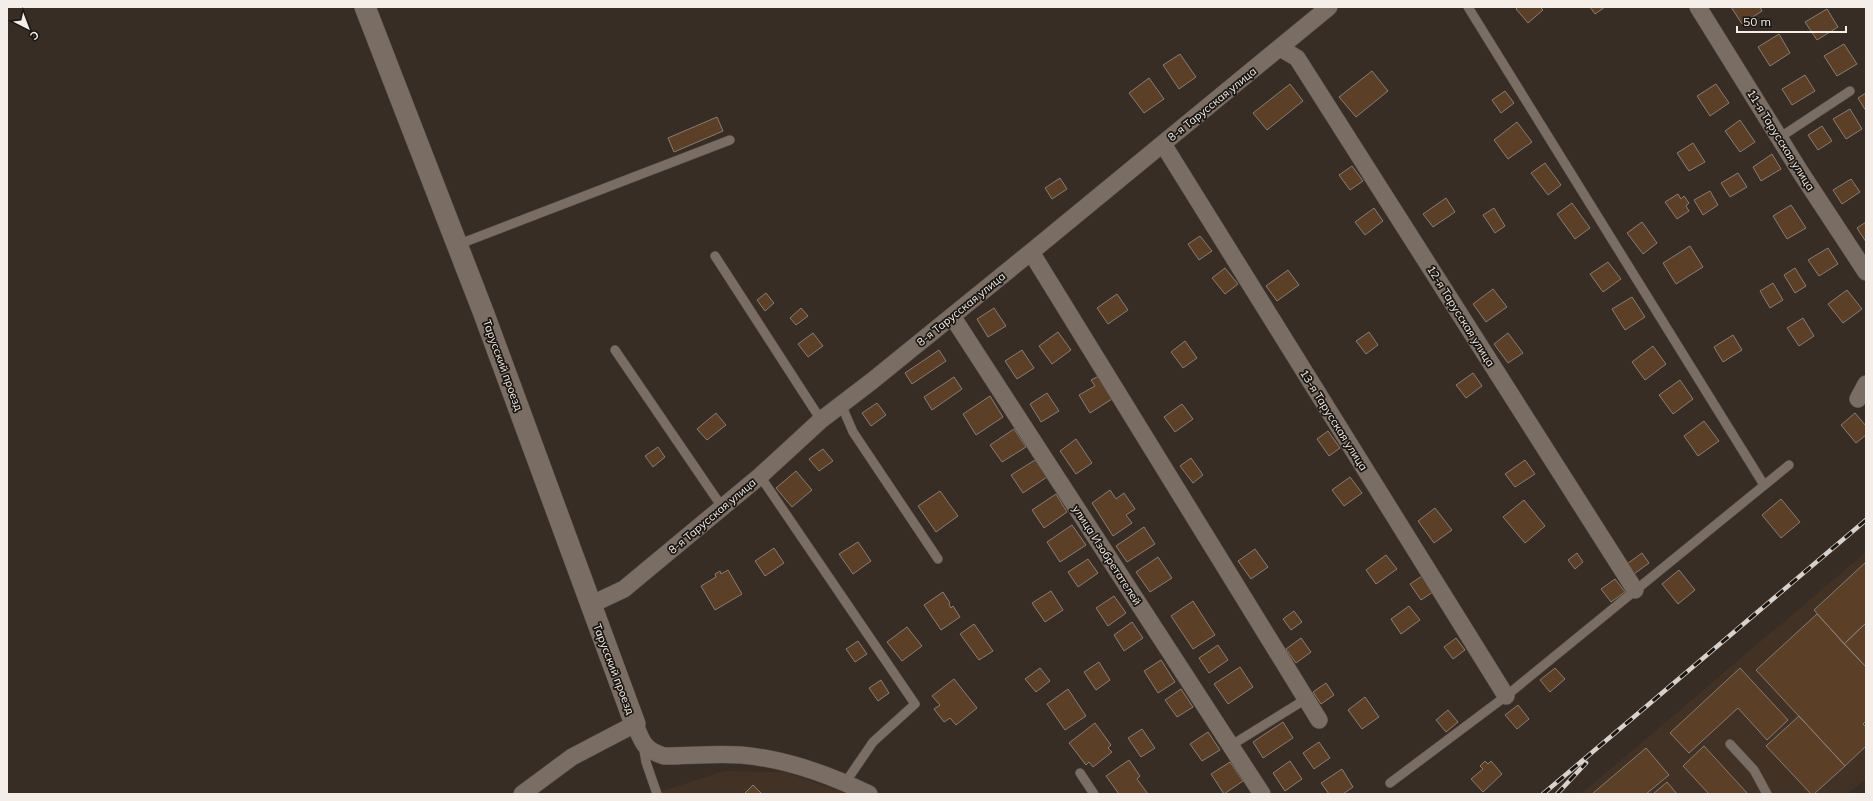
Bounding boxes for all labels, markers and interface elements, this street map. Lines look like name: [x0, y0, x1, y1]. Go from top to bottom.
north arrow: [8, 8, 48, 48]
scale bar: [1737, 8, 1846, 34]
text: 50 m: [1743, 14, 1771, 29]
text: С: [27, 28, 42, 43]
street label: 8-я Тарусская улица: [1165, 64, 1259, 144]
street label: 11-я Тарусская улица: [1744, 87, 1818, 193]
street label: 12-я Тарусская улица: [1424, 263, 1498, 369]
street label: 8-я Тарусская улица: [914, 269, 1008, 349]
street label: Тарусский проезд: [480, 317, 526, 413]
street label: 13-я Тарусская улица: [1297, 367, 1371, 473]
street label: 8-я Тарусская улица: [665, 475, 759, 557]
street label: улица Изобретателей: [1069, 502, 1145, 608]
street label: Тарусский проезд: [590, 622, 638, 717]

